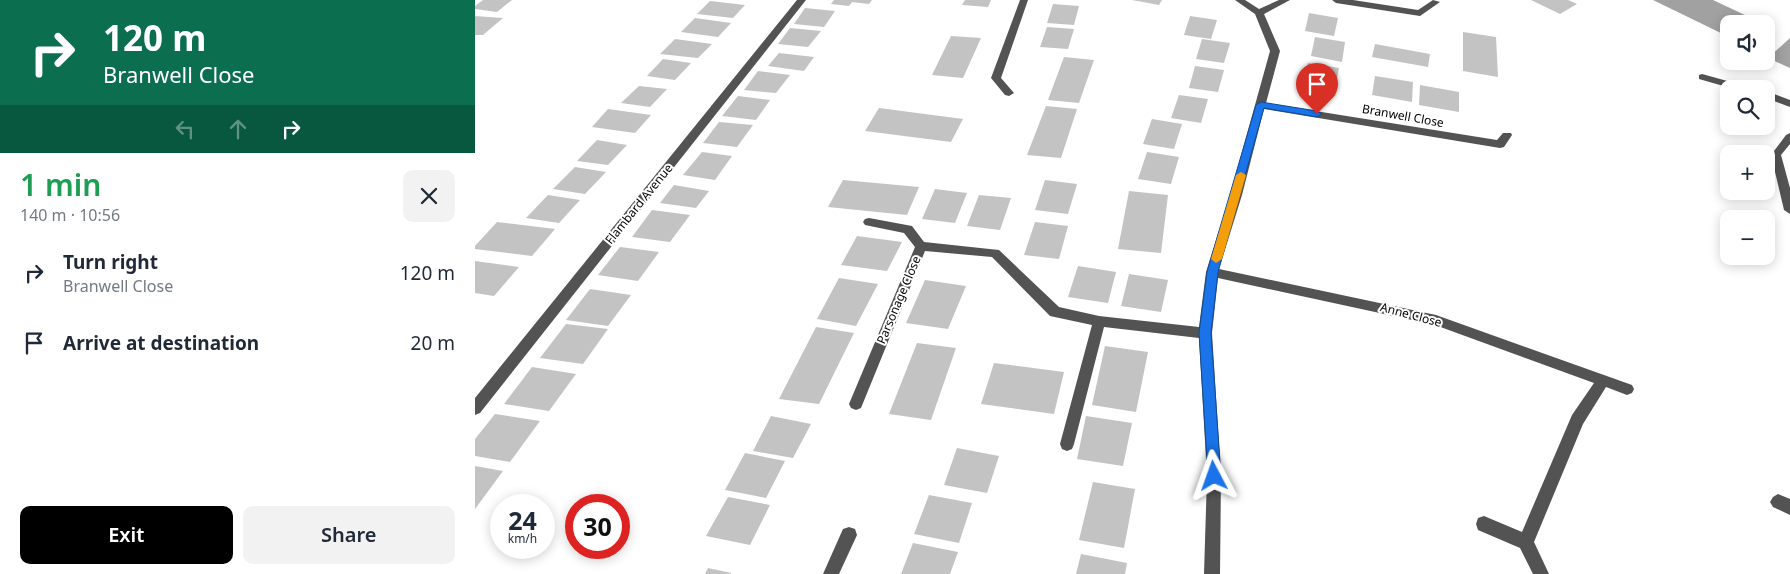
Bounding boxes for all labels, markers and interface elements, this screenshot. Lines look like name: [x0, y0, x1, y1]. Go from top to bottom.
text: 120 m: [103, 14, 206, 61]
map controls: [1720, 15, 1775, 265]
button: sound: [1720, 15, 1775, 70]
icon: right: [20, 20, 85, 85]
text: Branwell Close: [103, 59, 255, 89]
pin: [1296, 63, 1338, 114]
icon: arrive: [1303, 70, 1331, 98]
button: search: [1720, 80, 1775, 135]
street label: Branwell Close: [1361, 100, 1445, 131]
icon: left: [171, 115, 199, 143]
icon: ahead: [224, 115, 252, 143]
icon: right: [277, 115, 305, 143]
button: +: [1720, 145, 1775, 200]
street label: Flambard Avenue: [601, 160, 676, 247]
text: 1 min: [20, 164, 101, 205]
button: close: [403, 170, 455, 222]
text: 140 m · 10:56: [20, 204, 120, 226]
button: −: [1720, 210, 1775, 265]
text: Turn right: [63, 249, 158, 275]
street label: Parsonage Close: [872, 253, 925, 346]
icon: right: [20, 259, 48, 287]
text: 120 m: [400, 260, 455, 286]
text: Branwell Close: [63, 275, 173, 297]
street label: Anne Close: [1379, 298, 1444, 331]
icon: arrive: [20, 329, 48, 357]
text: Arrive at destination: [63, 330, 259, 356]
text: 20 m: [411, 330, 455, 356]
position arrow: [1187, 449, 1239, 501]
speed limit sign: 30: [565, 494, 630, 559]
text: 24: [508, 503, 537, 537]
button: Exit: [20, 506, 233, 564]
button: Share: [243, 506, 455, 564]
text: km/h: [508, 530, 537, 547]

